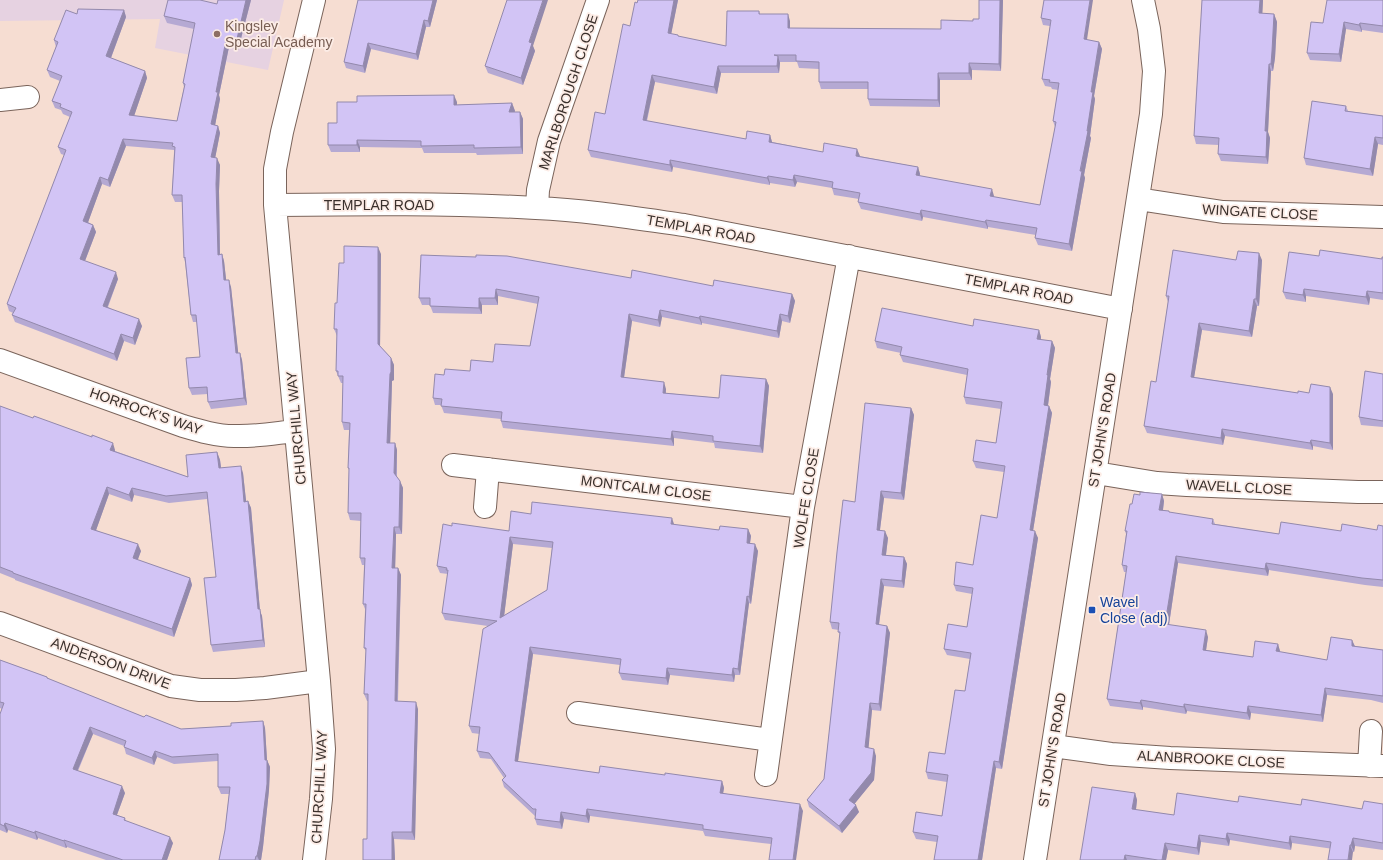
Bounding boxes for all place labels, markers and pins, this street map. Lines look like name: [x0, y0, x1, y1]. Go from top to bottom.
place label: Kingsley Special Academy: [225, 18, 332, 50]
marker: Kingsley Special Academy: [212, 29, 222, 39]
place label: Wavel Close (adj): [1100, 594, 1168, 626]
marker: Wavel Close (adj): [1087, 605, 1097, 615]

